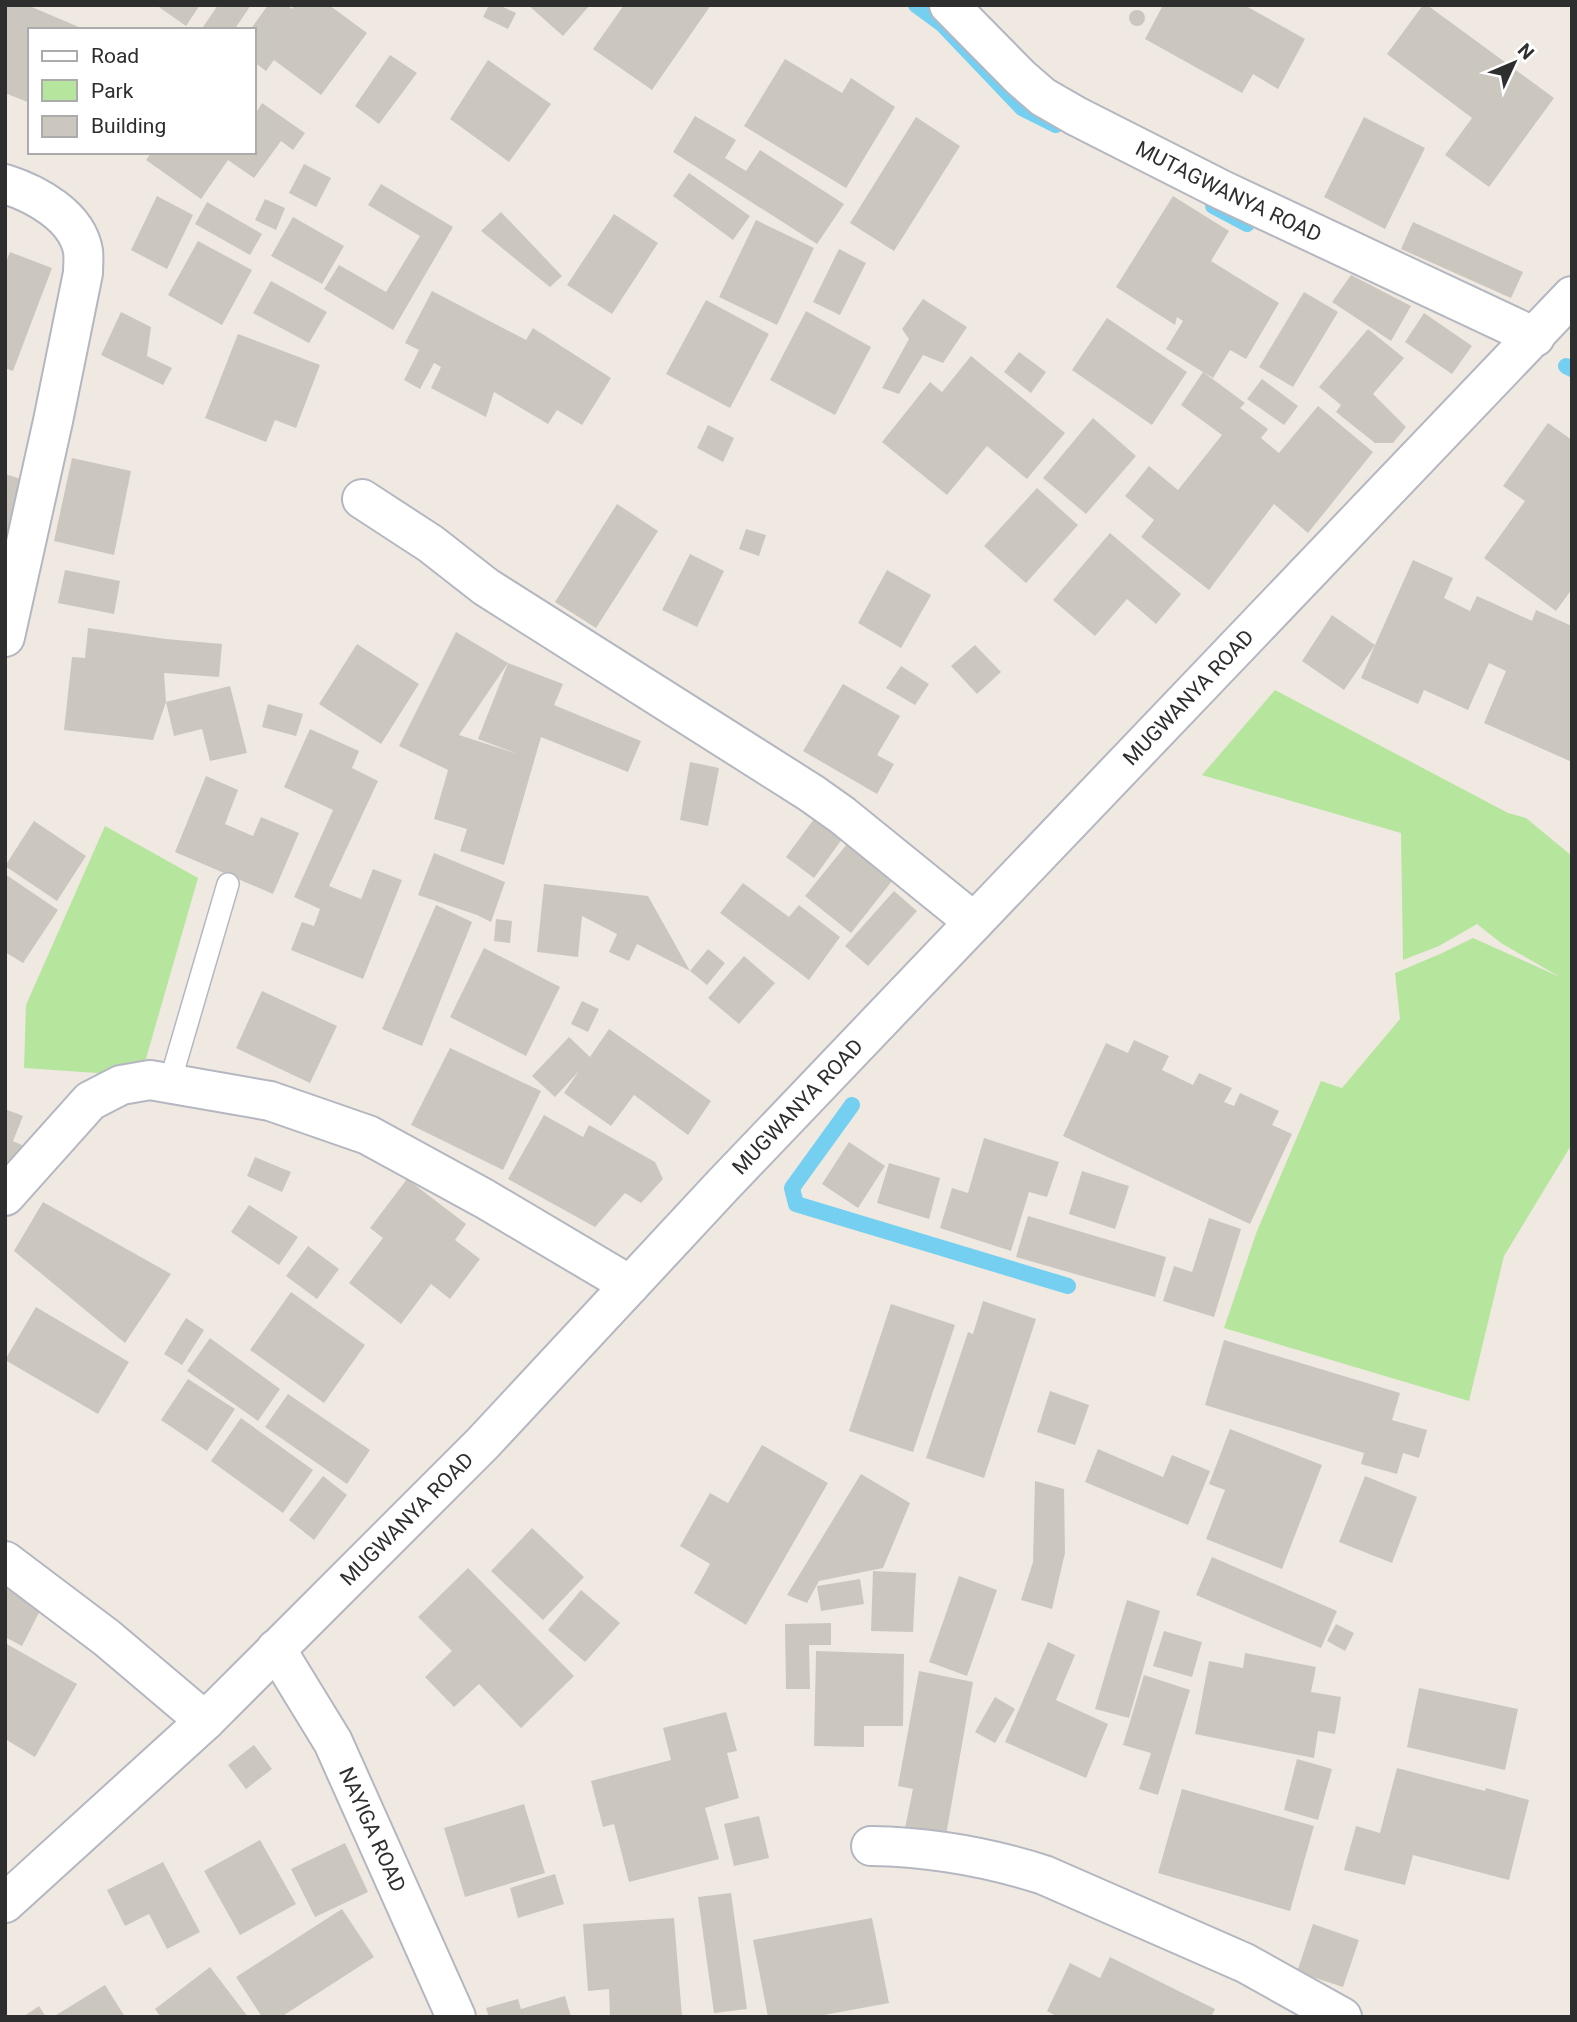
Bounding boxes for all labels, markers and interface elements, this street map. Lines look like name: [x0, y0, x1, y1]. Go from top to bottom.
legend: [28, 28, 256, 154]
north arrow: [1479, 28, 1549, 98]
text: N: [1513, 39, 1539, 64]
text: Road: [91, 44, 139, 68]
text: Park: [91, 79, 134, 103]
text: Building: [91, 114, 166, 138]
street label: MUTAGWANYA ROAD: [1132, 136, 1325, 247]
street label: MUGWANYA ROAD: [1118, 625, 1259, 770]
street label: MUGWANYA ROAD: [727, 1034, 868, 1180]
street label: MUGWANYA ROAD: [335, 1448, 478, 1591]
street label: NAYIGA ROAD: [334, 1763, 411, 1896]

